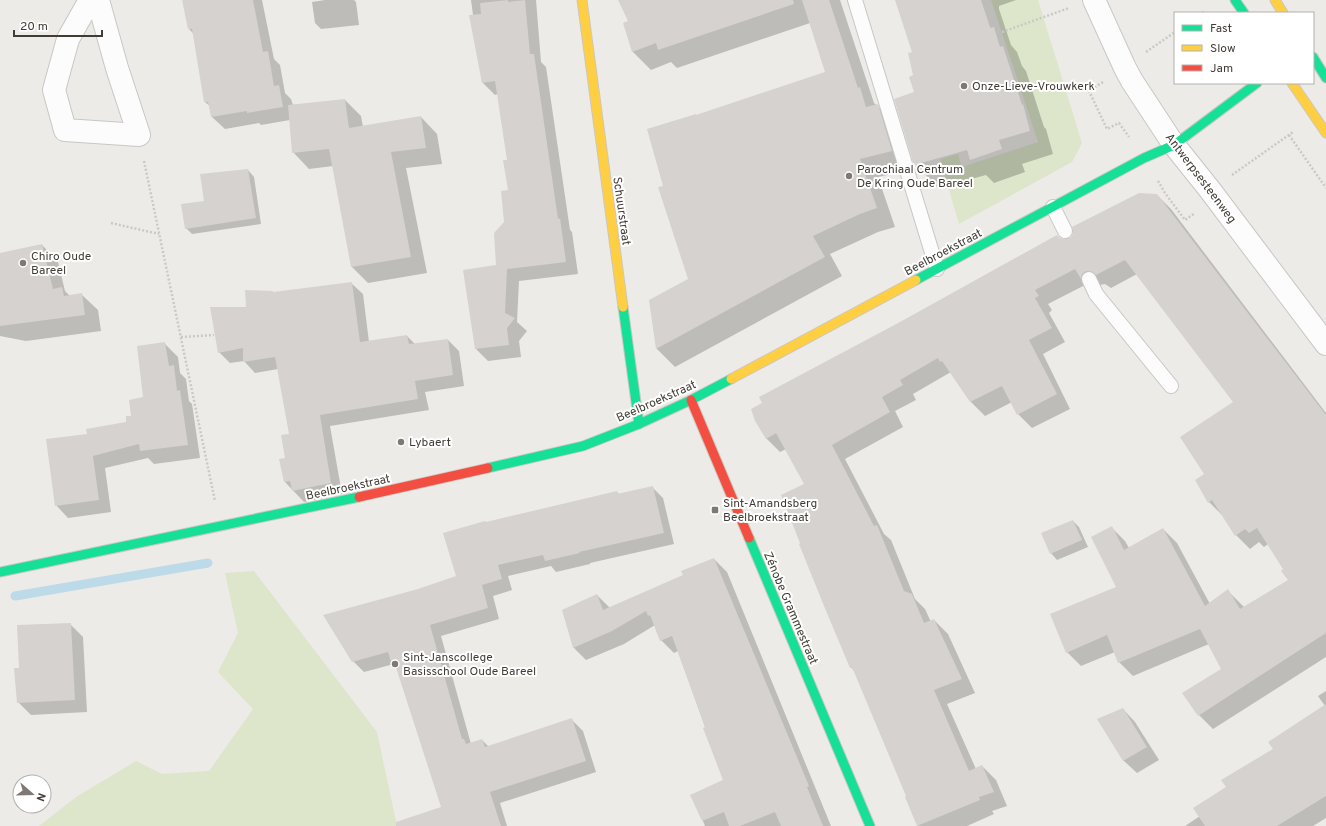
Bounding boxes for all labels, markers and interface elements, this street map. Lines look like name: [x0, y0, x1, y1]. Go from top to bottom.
scale bar: [14, 12, 102, 38]
legend: [1174, 12, 1314, 84]
text: 20 m: [20, 19, 48, 35]
text: Fast: [1210, 21, 1232, 37]
text: Slow: [1210, 41, 1236, 57]
text: Jam: [1210, 61, 1233, 77]
place label: Onze-Lieve-Vrouwkerk: [972, 79, 1095, 95]
marker: Onze-Lieve-Vrouwkerk: [959, 81, 969, 91]
street label: Antwerpsesteenweg: [1161, 130, 1239, 227]
place label: Parochiaal Centrum De Kring Oude Bareel: [857, 162, 973, 192]
marker: Parochiaal Centrum De Kring Oude Bareel: [844, 171, 854, 181]
street label: Schuurstraat: [608, 176, 634, 246]
street label: Beelbroekstraat: [902, 226, 985, 280]
place label: Chiro Oude Bareel: [31, 249, 91, 279]
marker: Chiro Oude Bareel: [18, 258, 28, 268]
street label: Beelbroekstraat: [614, 377, 699, 427]
place label: Lybaert: [409, 435, 451, 451]
marker: Lybaert: [396, 437, 406, 447]
street label: Beelbroekstraat: [305, 471, 392, 505]
place label: Sint-Amandsberg Beelbroekstraat: [723, 496, 817, 526]
marker: Sint-Amandsberg Beelbroekstraat: [710, 505, 720, 515]
street label: Zénobe Grammestraat: [759, 550, 821, 667]
place label: Sint-Janscollege Basisschool Oude Bareel: [403, 650, 536, 680]
marker: Sint-Janscollege Basisschool Oude Bareel: [390, 659, 400, 669]
north arrow: [12, 774, 52, 814]
text: N: [33, 791, 48, 803]

